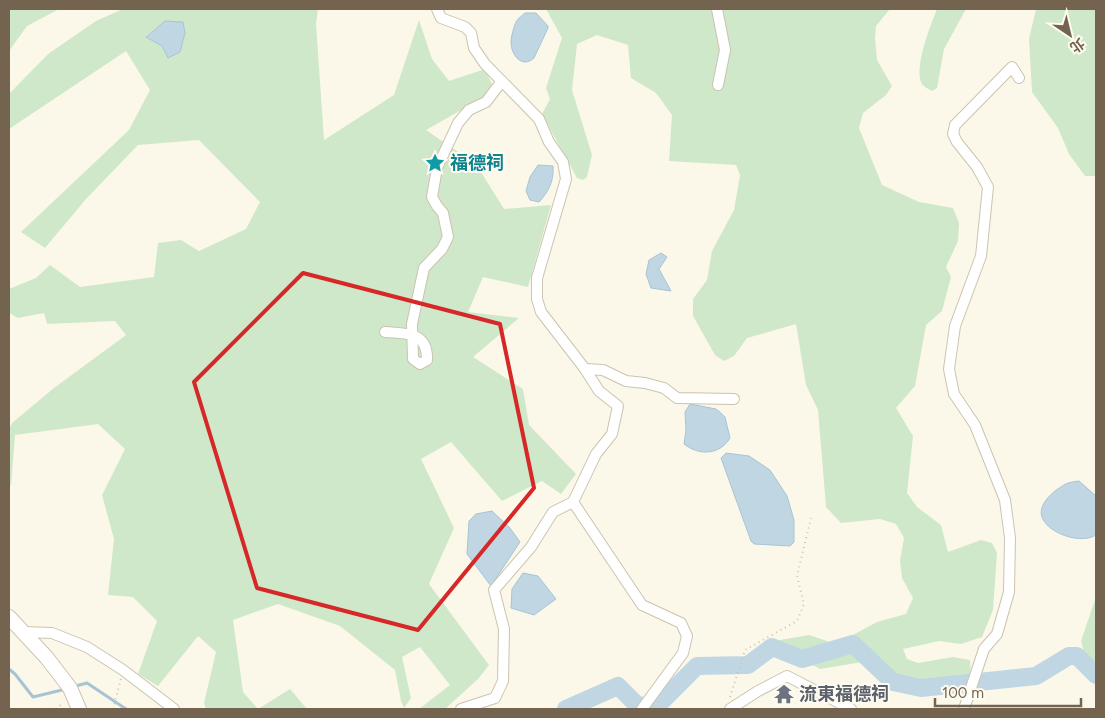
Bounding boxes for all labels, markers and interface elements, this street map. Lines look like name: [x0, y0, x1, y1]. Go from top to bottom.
north arrow: [1045, 10, 1095, 60]
text: 北: [1067, 34, 1088, 56]
place icon: 福德祠: [424, 152, 446, 174]
place label: 福德祠: [450, 152, 504, 174]
scale bar: [935, 676, 1081, 708]
temple icon: 流東福德祠: [773, 683, 795, 705]
place label: 流東福德祠: [799, 683, 889, 705]
text: 100 m: [942, 684, 984, 702]

